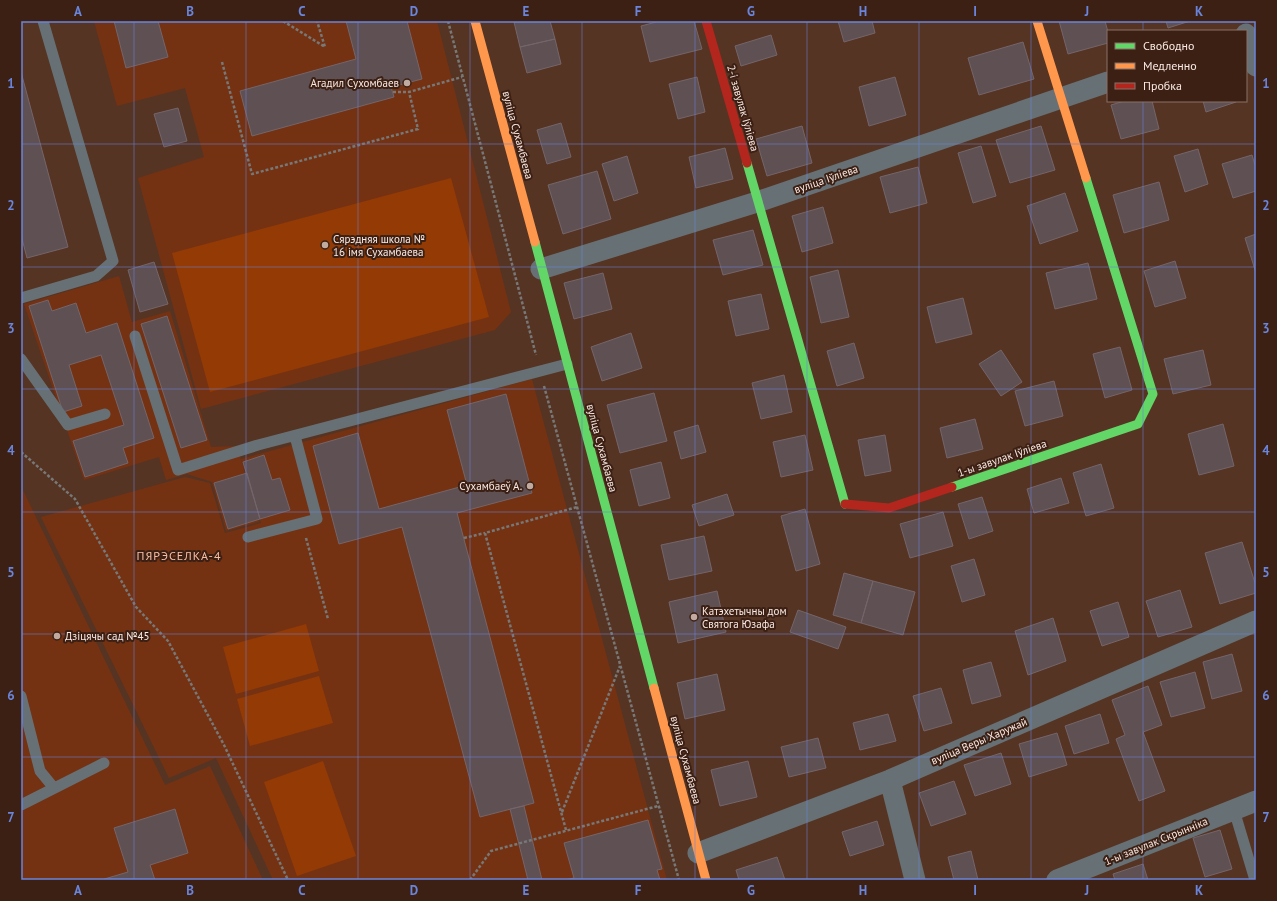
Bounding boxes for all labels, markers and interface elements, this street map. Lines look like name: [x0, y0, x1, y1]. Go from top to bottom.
text: A: [74, 3, 82, 20]
text: B: [186, 3, 194, 20]
text: C: [298, 3, 306, 20]
text: D: [410, 3, 418, 20]
text: E: [523, 3, 530, 20]
text: F: [635, 3, 642, 20]
text: G: [747, 3, 755, 20]
text: H: [859, 3, 867, 20]
text: I: [973, 3, 977, 20]
text: J: [1084, 3, 1089, 20]
text: K: [1195, 3, 1203, 20]
legend: [1107, 30, 1247, 102]
text: Свободно: [1143, 38, 1194, 53]
text: Медленно: [1143, 58, 1197, 73]
street label: 2-і завулак Іўліева: [724, 63, 762, 153]
text: 1: [7, 75, 15, 92]
text: 1: [1262, 75, 1270, 92]
place label: Агадил Сухомбаев: [311, 76, 399, 90]
marker: Агадил Сухомбаев: [402, 78, 412, 88]
text: Пробка: [1143, 78, 1182, 93]
street label: вуліца Сухамбаева: [499, 89, 537, 181]
street label: вуліца Іўліева: [792, 162, 860, 196]
text: 2: [7, 197, 15, 214]
text: 2: [1262, 197, 1270, 214]
place label: Сярэдняя школа № 16 імя Сухамбаева: [333, 232, 425, 259]
marker: Сярэдняя школа № 16 імя Сухамбаева: [320, 240, 330, 250]
text: 3: [7, 320, 15, 337]
text: 3: [1262, 320, 1270, 337]
street label: вуліца Сухамбаева: [583, 402, 621, 494]
street label: 1-ы завулак Іўліева: [956, 436, 1048, 480]
text: 4: [7, 442, 15, 459]
text: 4: [1262, 442, 1270, 459]
place label: Сухамбаеў А.: [459, 479, 522, 493]
marker: Сухамбаеў А.: [525, 481, 535, 491]
district label: ПЯРЭСЕЛКА-4: [137, 548, 221, 563]
text: 5: [7, 564, 15, 581]
text: 5: [1262, 564, 1270, 581]
place label: Катэхетычны дом Святога Юзафа: [702, 604, 787, 631]
marker: Катэхетычны дом Святога Юзафа: [689, 612, 699, 622]
place label: Дзіцячы сад №45: [65, 629, 150, 643]
marker: Дзіцячы сад №45: [52, 631, 62, 641]
text: 6: [7, 687, 15, 704]
text: 6: [1262, 687, 1270, 704]
street label: вуліца Сухамбаева: [667, 714, 705, 806]
street label: вуліца Веры Харужай: [929, 714, 1029, 768]
text: 7: [7, 809, 15, 826]
text: 7: [1262, 809, 1270, 826]
street label: 1-ы завулак Скрынніка: [1102, 814, 1210, 868]
text: A: [74, 882, 82, 899]
text: B: [186, 882, 194, 899]
text: C: [298, 882, 306, 899]
text: D: [410, 882, 418, 899]
text: E: [523, 882, 530, 899]
text: F: [635, 882, 642, 899]
text: G: [747, 882, 755, 899]
text: H: [859, 882, 867, 899]
text: I: [973, 882, 977, 899]
text: J: [1084, 882, 1089, 899]
text: K: [1195, 882, 1203, 899]

